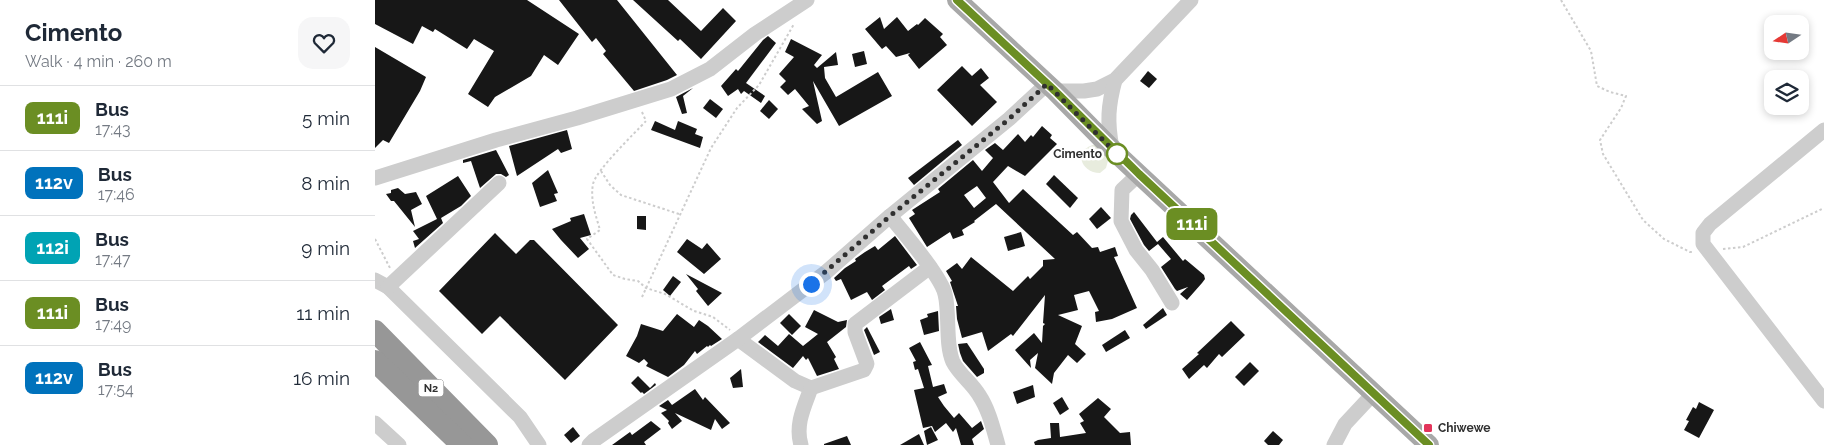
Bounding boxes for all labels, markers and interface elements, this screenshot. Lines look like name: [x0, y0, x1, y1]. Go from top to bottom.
north arrow: [1764, 15, 1809, 60]
map controls: [1764, 15, 1809, 115]
button: heart: [298, 17, 350, 69]
text: Cimento: [25, 18, 122, 47]
text: Walk · 4 min · 260 m: [25, 52, 172, 71]
button: layers: [1764, 70, 1809, 115]
text: Bus: [95, 98, 129, 120]
text: 111i: [37, 107, 68, 128]
text: 5 min: [302, 107, 350, 129]
text: 17:43: [95, 120, 131, 139]
marker: Cimento: [1106, 143, 1128, 165]
place label: Cimento: [1053, 147, 1102, 161]
text: Bus: [98, 163, 132, 185]
text: 112v: [35, 172, 73, 193]
text: 8 min: [301, 172, 350, 194]
text: 17:46: [98, 185, 135, 204]
line badge: 111i: [1157, 208, 1227, 240]
text: 111i: [1176, 213, 1208, 234]
text: Bus: [95, 228, 129, 250]
text: 112i: [36, 237, 69, 258]
text: 9 min: [301, 237, 350, 259]
text: 17:47: [95, 250, 131, 269]
your location: [799, 272, 824, 297]
text: Bus: [95, 293, 129, 315]
text: 111i: [37, 302, 68, 323]
text: 11 min: [296, 302, 350, 324]
text: 17:49: [95, 315, 131, 334]
text: Bus: [98, 358, 132, 380]
text: 112v: [35, 367, 73, 388]
text: 16 min: [293, 367, 350, 389]
road number: N2: [419, 379, 443, 396]
text: 17:54: [98, 380, 134, 399]
place label: Chiwewe: [1438, 421, 1490, 435]
marker: Chiwewe: [1422, 422, 1434, 434]

